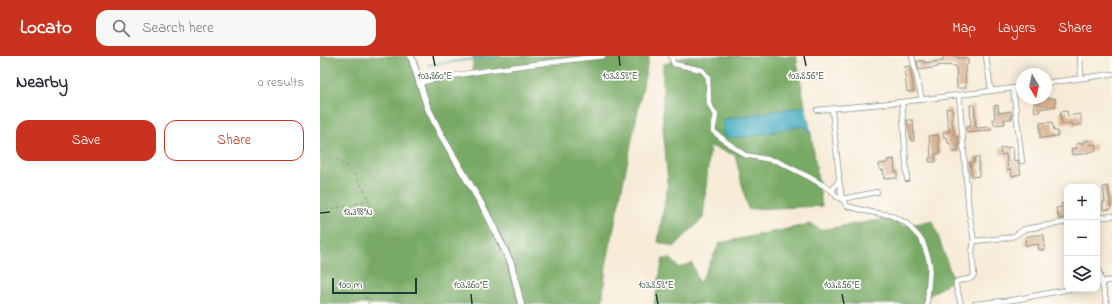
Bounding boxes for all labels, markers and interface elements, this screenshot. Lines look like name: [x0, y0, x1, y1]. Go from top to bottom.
search box: [96, 10, 376, 46]
text: Locato: [20, 15, 72, 42]
icon: search: [110, 17, 132, 39]
text: Search here: [142, 17, 214, 39]
text: Map: [952, 18, 976, 39]
text: Layers: [998, 18, 1036, 39]
text: Share: [1058, 18, 1092, 39]
north arrow: [1016, 68, 1052, 104]
text: 103.860°E: [418, 69, 452, 84]
text: 103.858°E: [602, 69, 638, 84]
text: 103.856°E: [788, 69, 824, 84]
text: Nearby: [16, 70, 68, 95]
text: 0 results: [258, 73, 304, 92]
button: Save: [16, 120, 156, 161]
button: Share: [164, 120, 304, 161]
map controls: [1064, 184, 1100, 292]
button: +: [1064, 184, 1100, 220]
text: 13.398°N: [343, 205, 373, 220]
button: −: [1064, 220, 1100, 256]
button: layers: [1064, 256, 1100, 292]
scale bar: [332, 276, 417, 295]
text: 100 m: [338, 277, 362, 293]
text: 103.860°E: [454, 278, 488, 293]
text: 103.858°E: [638, 278, 674, 293]
text: 103.856°E: [824, 278, 860, 293]

